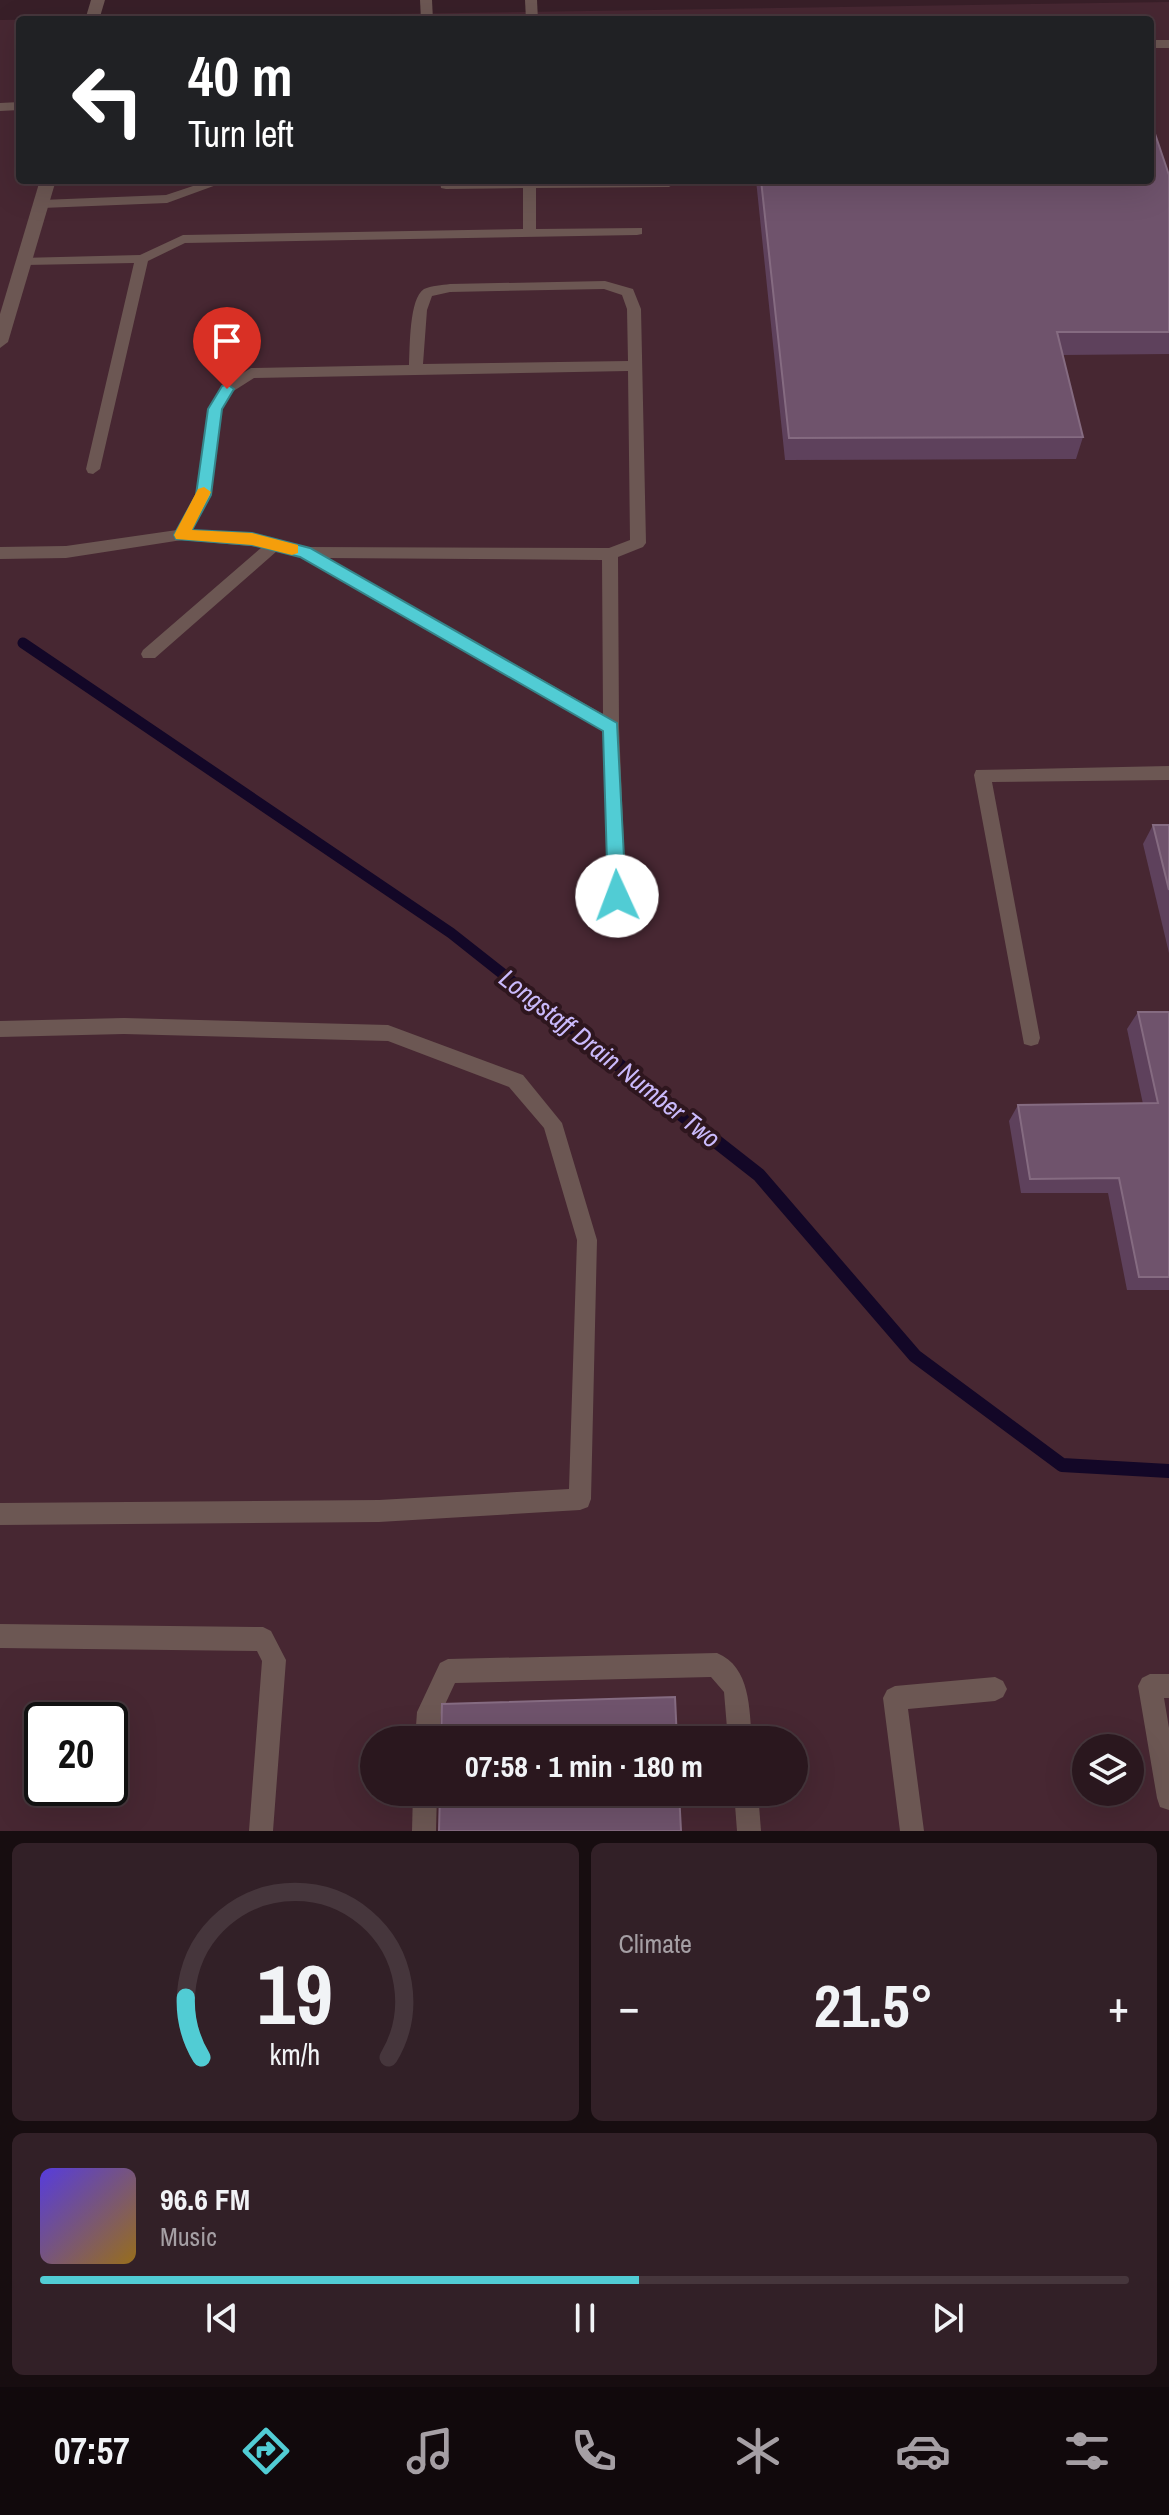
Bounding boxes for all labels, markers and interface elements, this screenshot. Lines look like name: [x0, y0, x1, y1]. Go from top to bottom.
text: 40 m: [188, 38, 293, 113]
icon: left: [56, 48, 160, 152]
text: Turn left: [188, 110, 294, 158]
pin: [193, 307, 261, 389]
icon: arrive: [205, 319, 249, 363]
position arrow: [575, 854, 659, 938]
water label: Longstaff Drain Number Two: [492, 961, 728, 1155]
speed limit sign: 20: [24, 1702, 128, 1806]
map controls: [1072, 1734, 1144, 1806]
button: layers: [1072, 1734, 1144, 1806]
text: 07:58 · 1 min · 180 m: [465, 1746, 703, 1786]
text: Climate: [619, 1926, 692, 1961]
text: 19: [257, 1938, 333, 2050]
text: 21.5°: [814, 1965, 934, 2046]
text: −: [619, 1976, 640, 2036]
text: +: [1108, 1976, 1129, 2036]
text: km/h: [270, 2035, 321, 2074]
text: 96.6 FM: [160, 2179, 250, 2219]
text: Music: [160, 2219, 217, 2254]
icon: previous: [200, 2296, 244, 2340]
icon: pause: [563, 2296, 607, 2340]
icon: next: [926, 2296, 970, 2340]
icon: directions: [238, 2423, 294, 2479]
icon: music: [402, 2423, 458, 2479]
icon: phone: [566, 2423, 622, 2479]
icon: climate: [730, 2423, 786, 2479]
icon: car: [895, 2423, 951, 2479]
icon: filters: [1059, 2423, 1115, 2479]
text: 07:57: [54, 2427, 130, 2475]

